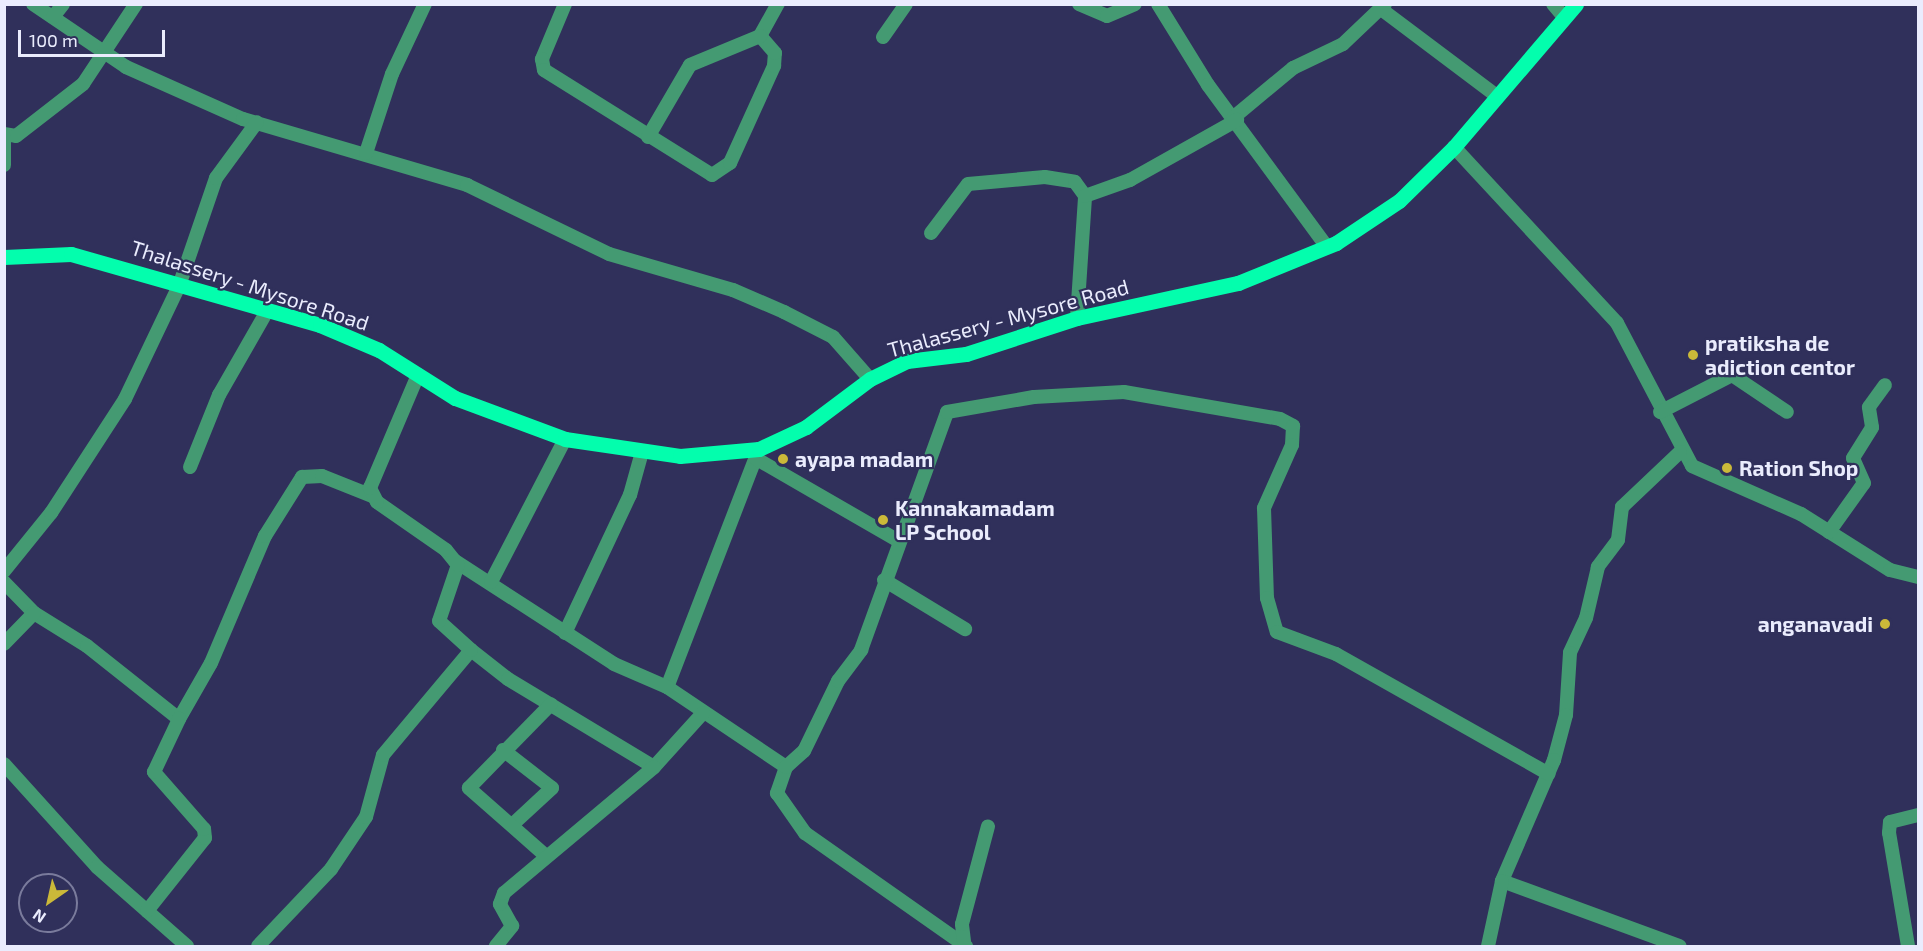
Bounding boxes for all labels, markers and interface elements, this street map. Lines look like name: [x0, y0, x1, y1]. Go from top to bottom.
scale bar: [21, 18, 168, 56]
text: 100 m: [29, 29, 78, 51]
street label: Thalassery - Mysore Road: [128, 235, 372, 335]
street label: Thalassery - Mysore Road: [884, 274, 1132, 362]
place label: pratiksha de adiction centor: [1705, 330, 1855, 380]
marker: pratiksha de adiction centor: [1686, 348, 1700, 362]
place label: ayapa madam: [795, 446, 933, 472]
marker: ayapa madam: [776, 452, 790, 466]
place label: Ration Shop: [1739, 455, 1858, 481]
marker: Ration Shop: [1720, 461, 1734, 475]
place label: Kannakamadam LP School: [895, 495, 1055, 545]
marker: Kannakamadam LP School: [876, 513, 890, 527]
place label: anganavadi: [1758, 611, 1873, 637]
marker: anganavadi: [1878, 617, 1892, 631]
north arrow: [18, 873, 78, 933]
text: N: [29, 906, 49, 928]

